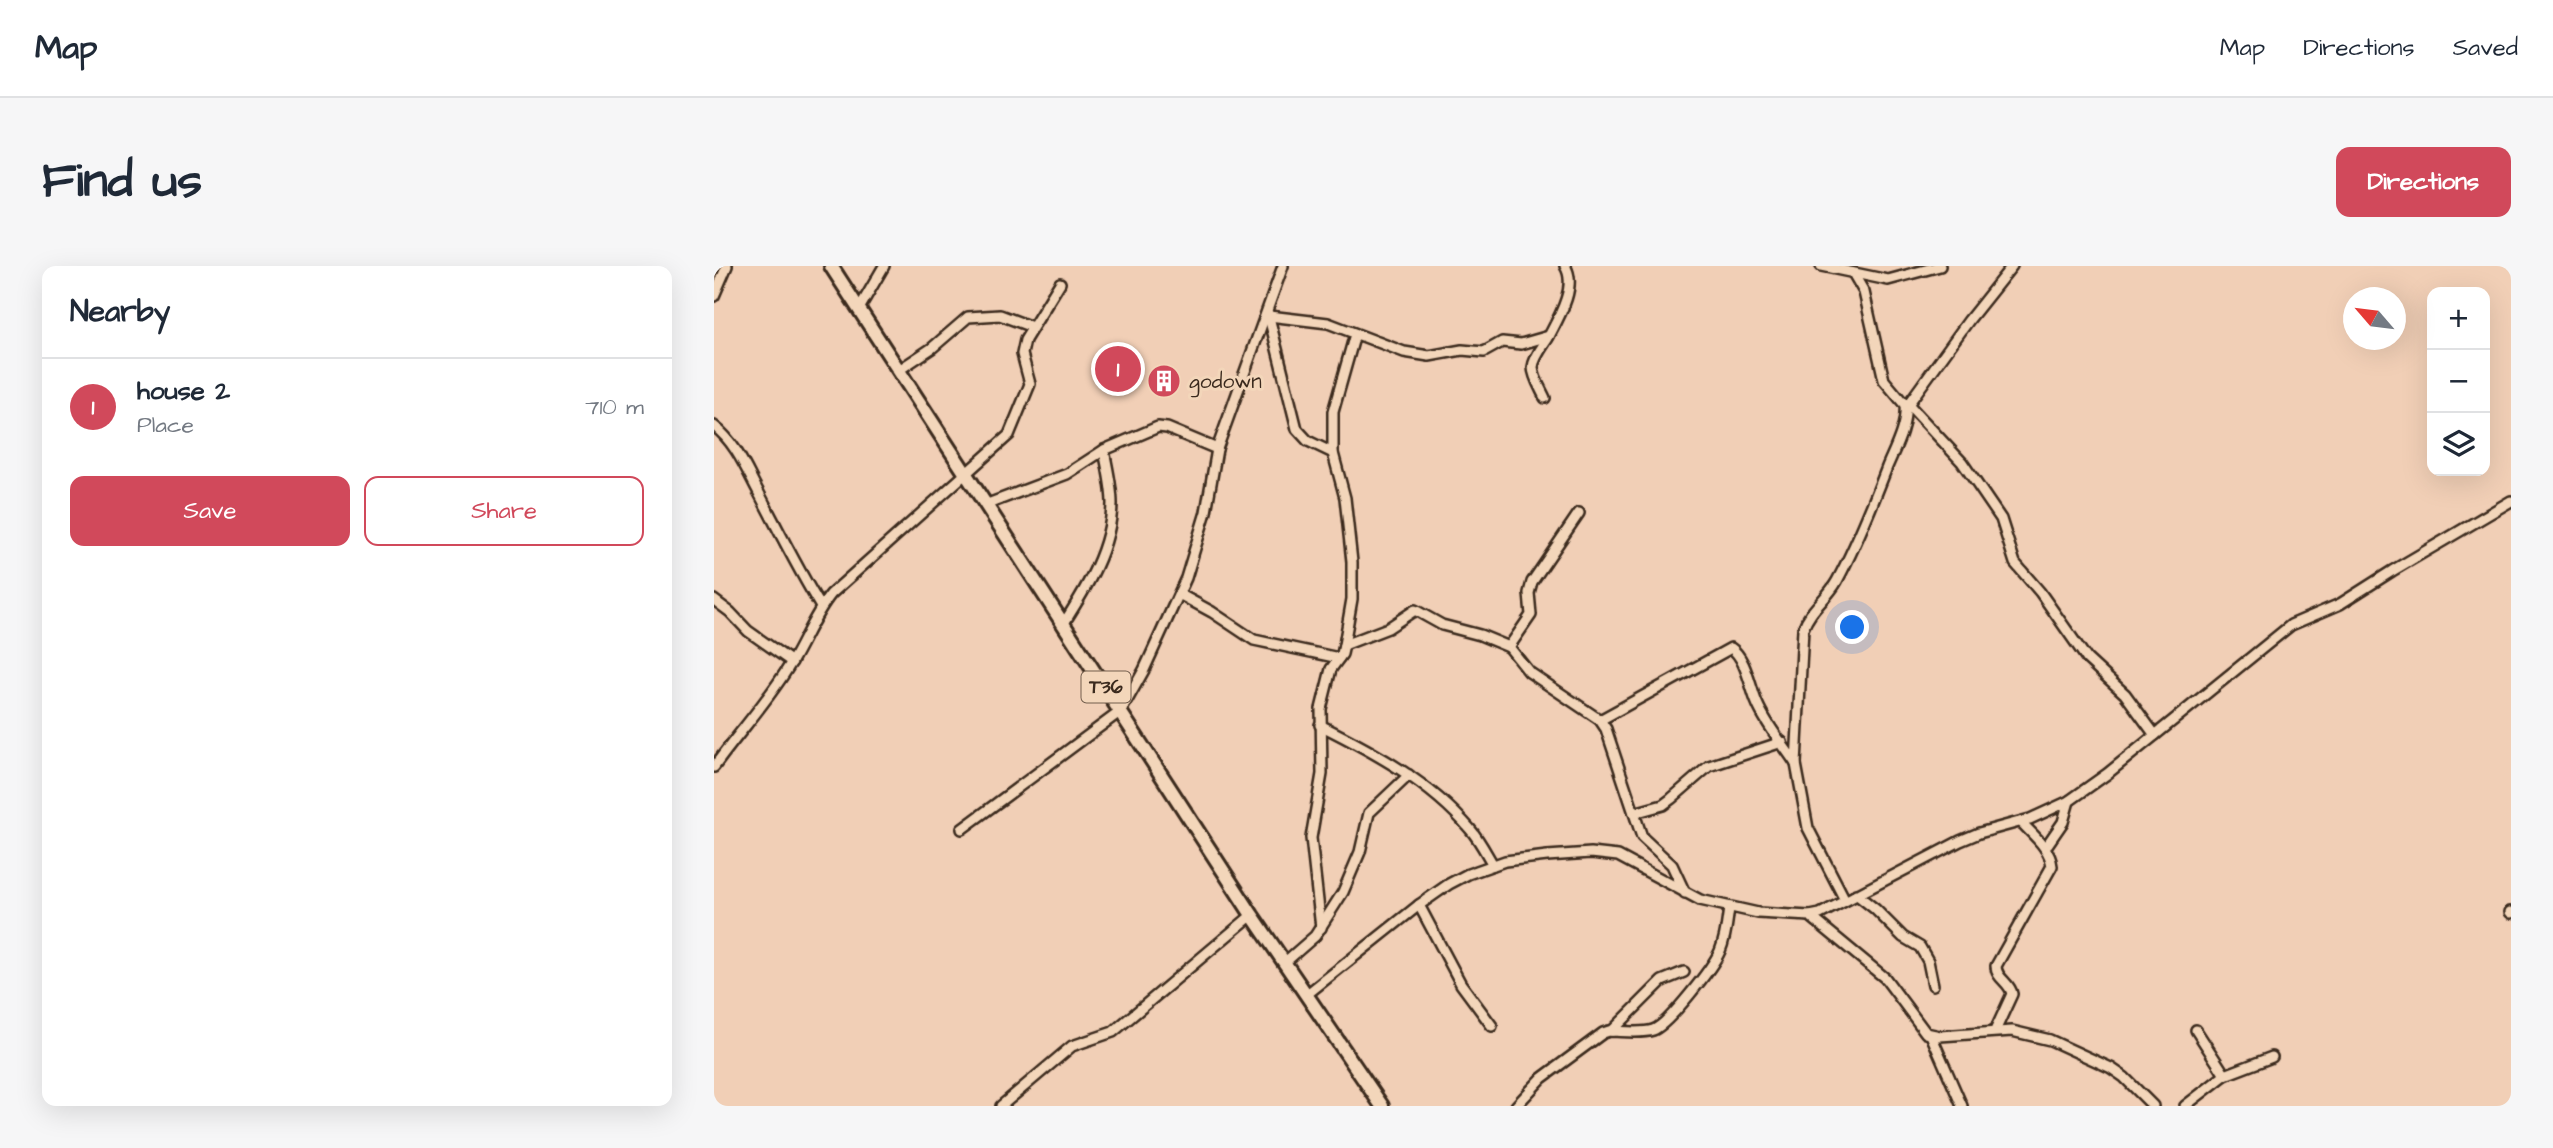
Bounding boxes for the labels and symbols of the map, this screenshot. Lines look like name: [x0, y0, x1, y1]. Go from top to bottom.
north arrow: [2343, 287, 2406, 350]
pin: 1: [1095, 343, 1141, 395]
building icon: godown: [1145, 362, 1183, 400]
place label: godown: [1189, 367, 1262, 398]
your location: [1835, 610, 1869, 644]
road number: T36: [1082, 672, 1130, 702]

